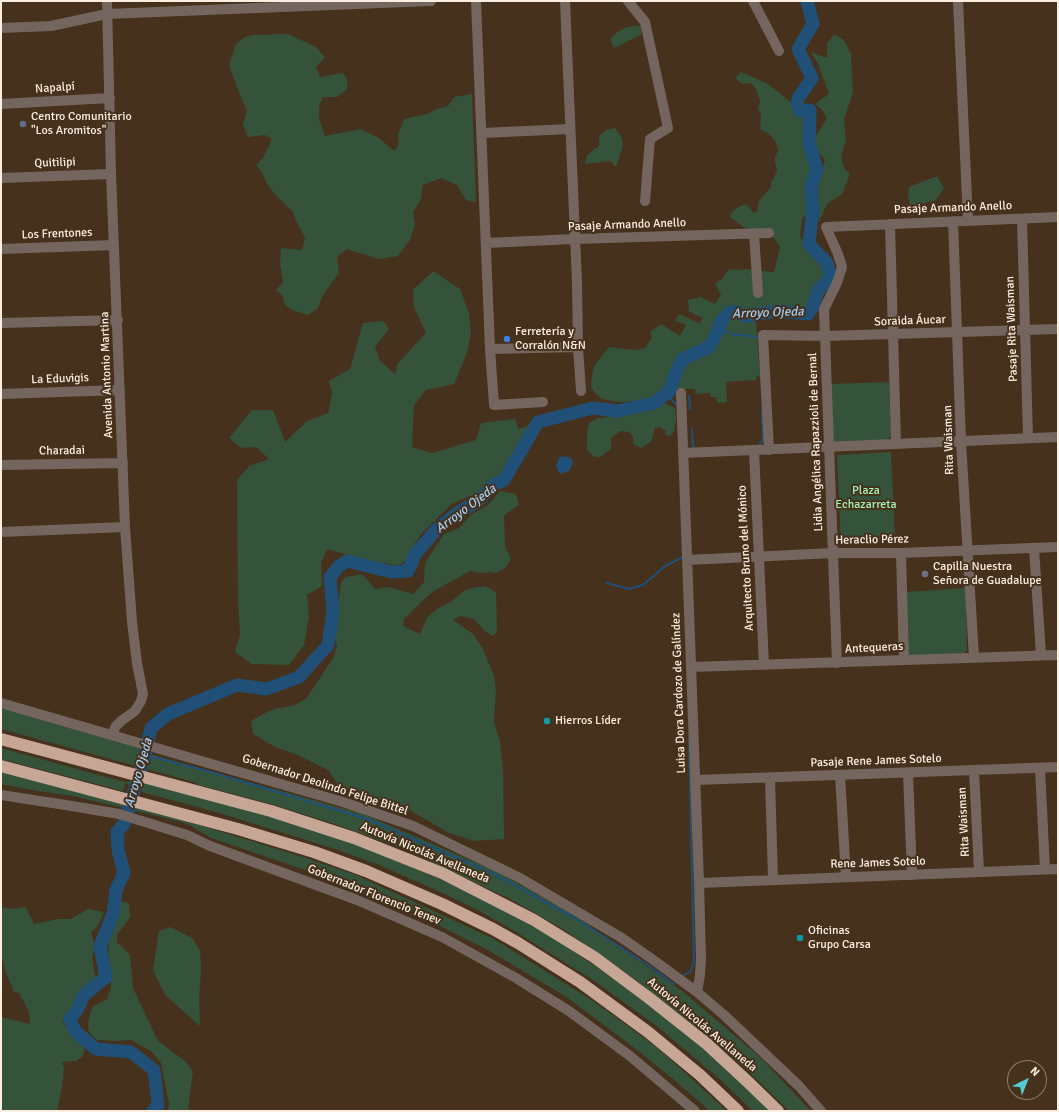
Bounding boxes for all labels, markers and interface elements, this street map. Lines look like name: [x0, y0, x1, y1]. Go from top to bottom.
street label: Napalpí: [35, 79, 75, 97]
place label: Centro Comunitario "Los Aromitos": [31, 110, 132, 138]
marker: Centro Comunitario "Los Aromitos": [18, 119, 28, 129]
street label: Quitilipi: [34, 155, 76, 171]
street label: Pasaje Armando Anello: [894, 199, 1012, 217]
street label: Pasaje Armando Anello: [568, 216, 686, 234]
street label: Los Frentones: [21, 226, 93, 242]
street label: Pasaje Rita Waisman: [1003, 276, 1021, 382]
water label: Arroyo Ojeda: [732, 304, 804, 322]
street label: Avenida Antonio Martina: [98, 311, 116, 439]
street label: Soraida Áucar: [874, 313, 946, 329]
place label: Ferretería y Corralón N&N: [515, 325, 586, 353]
marker: Ferretería y Corralón N&N: [502, 334, 512, 344]
street label: Lidia Angélica Rapazzioli de Bernal: [806, 352, 826, 532]
street label: La Eduvigis: [31, 371, 89, 387]
street label: Rita Waisman: [941, 405, 957, 475]
street label: Charadai: [39, 443, 85, 459]
water label: Arroyo Ojeda: [433, 481, 499, 537]
park label: Plaza Echazarreta: [835, 484, 897, 512]
street label: Arquitecto Bruno del Mónico: [735, 485, 757, 631]
street label: Heraclio Pérez: [835, 532, 909, 548]
place label: Capilla Nuestra Señora de Guadalupe: [933, 560, 1042, 588]
marker: Capilla Nuestra Señora de Guadalupe: [920, 569, 930, 579]
street label: Luisa Dora Cardozo de Galíndez: [669, 612, 689, 774]
street label: Antequeras: [844, 639, 904, 657]
place label: Hierros Líder: [555, 714, 621, 728]
marker: Hierros Líder: [542, 716, 552, 726]
water label: Arroyo Ojeda: [122, 736, 156, 810]
street label: Gobernador Deolindo Felipe Bittel: [240, 751, 410, 819]
street label: Pasaje Rene James Sotelo: [810, 752, 942, 770]
street label: Rita Waisman: [955, 787, 973, 857]
street label: Autovía Nicolás Avellaneda: [358, 819, 492, 887]
street label: Rene James Sotelo: [830, 854, 926, 872]
street label: Gobernador Florencio Tenev: [305, 862, 443, 928]
place label: Oficinas Grupo Carsa: [808, 924, 871, 952]
marker: Oficinas Grupo Carsa: [795, 933, 805, 943]
street label: Autovía Nicolás Avellaneda: [644, 975, 760, 1075]
north arrow: [1007, 1060, 1047, 1100]
text: N: [1028, 1064, 1042, 1079]

